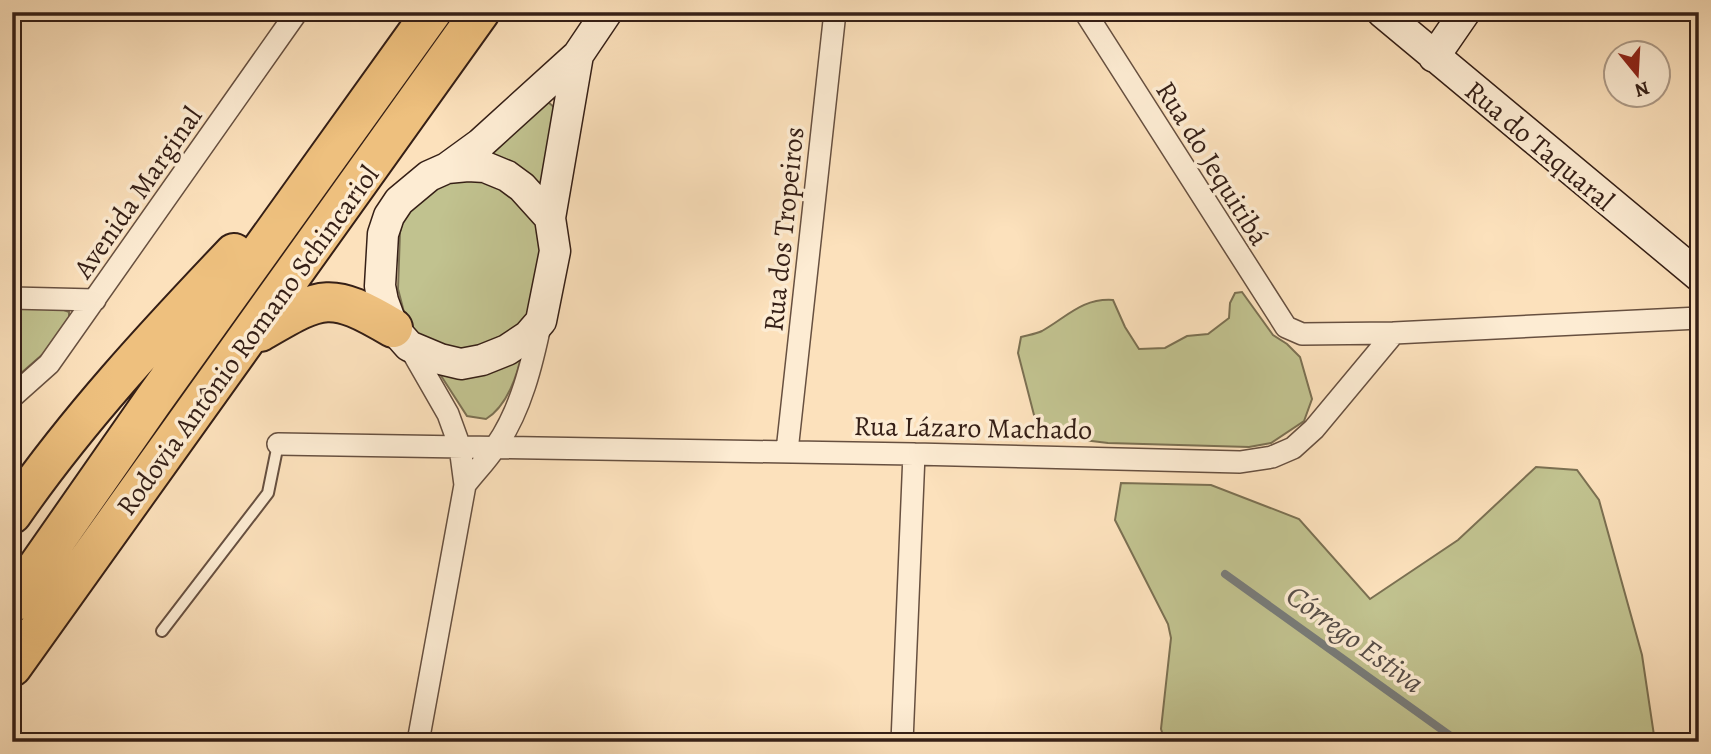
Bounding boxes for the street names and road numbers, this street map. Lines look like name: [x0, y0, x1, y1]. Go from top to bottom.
street label: Rua do Taquaral: [1457, 72, 1622, 220]
street label: Rua do Jequitibá: [1146, 74, 1278, 253]
street label: Avenida Marginal: [64, 99, 211, 287]
street label: Rua dos Tropeiros: [754, 125, 814, 333]
street label: Rodovia Antônio Romano Schincariol: [108, 158, 388, 523]
street label: Rua Lázaro Machado: [853, 407, 1093, 449]

